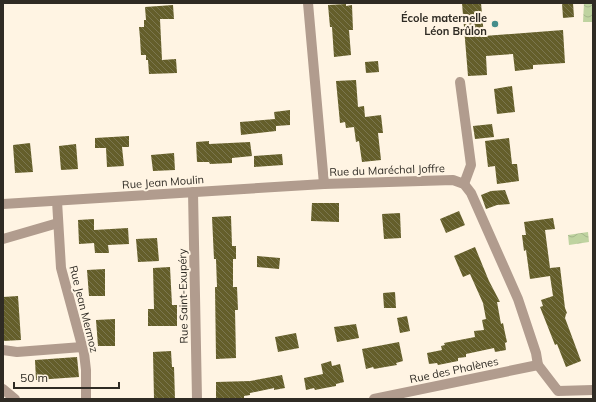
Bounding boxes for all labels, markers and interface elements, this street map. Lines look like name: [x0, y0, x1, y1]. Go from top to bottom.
place label: École maternelle Léon Brûlon: [401, 11, 487, 38]
marker: École maternelle Léon Brûlon: [490, 19, 500, 29]
street label: Rue du Maréchal Joffre: [329, 161, 445, 179]
street label: Rue Jean Moulin: [122, 172, 204, 192]
street label: Rue Saint-Exupéry: [175, 248, 191, 344]
street label: Rue Jean Mermoz: [66, 264, 102, 354]
street label: Rue des Phalènes: [408, 354, 500, 386]
scale bar: [14, 364, 119, 390]
text: 50 m: [20, 370, 48, 385]

